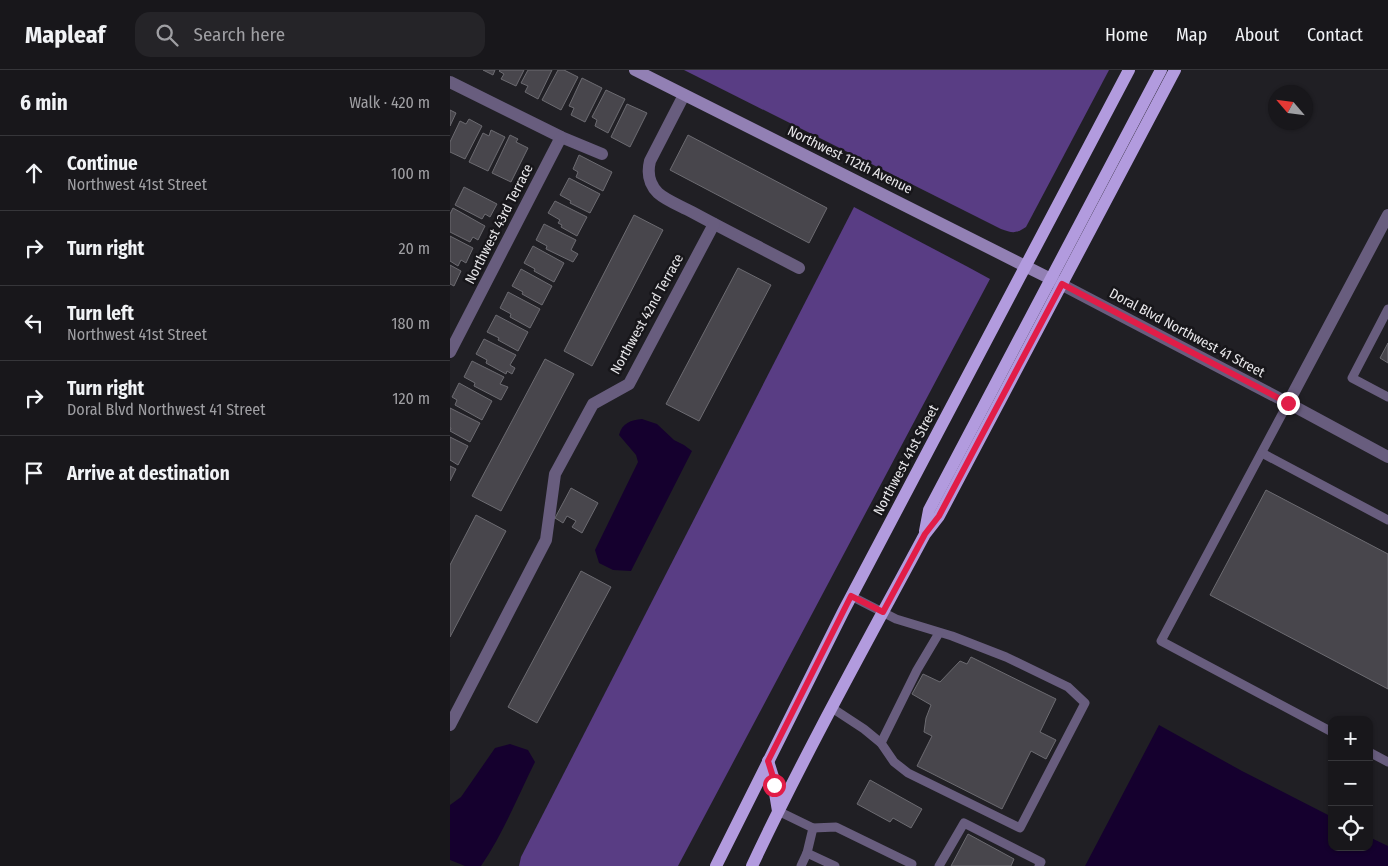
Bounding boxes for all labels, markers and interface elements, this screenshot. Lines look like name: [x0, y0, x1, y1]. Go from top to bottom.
search box: [135, 12, 485, 57]
text: Mapleaf: [25, 21, 105, 49]
icon: search: [153, 21, 181, 49]
text: Search here: [193, 23, 285, 46]
text: Home: [1105, 24, 1148, 46]
text: Map: [1176, 24, 1207, 46]
text: About: [1235, 24, 1279, 46]
text: Contact: [1307, 24, 1363, 46]
north arrow: [1268, 85, 1313, 130]
text: 6 min: [20, 90, 68, 116]
text: Walk · 420 m: [349, 93, 430, 112]
street label: Northwest 112th Avenue: [785, 122, 915, 198]
text: Continue: [67, 152, 138, 175]
icon: ahead: [20, 159, 48, 187]
street label: Northwest 43rd Terrace: [461, 161, 537, 287]
text: 100 m: [391, 164, 430, 183]
text: Northwest 41st Street: [67, 175, 207, 194]
icon: right: [20, 234, 48, 262]
text: Turn right: [67, 237, 144, 260]
text: 20 m: [399, 239, 430, 258]
street label: Northwest 42nd Terrace: [607, 251, 687, 377]
street label: Doral Blvd Northwest 41 Street: [1106, 285, 1268, 381]
text: Turn left: [67, 302, 134, 325]
icon: left: [20, 309, 48, 337]
text: 180 m: [391, 314, 430, 333]
text: Northwest 41st Street: [67, 325, 207, 344]
text: Turn right: [67, 377, 144, 400]
icon: right: [20, 384, 48, 412]
text: 120 m: [392, 389, 430, 408]
route end: [1277, 392, 1300, 415]
text: Doral Blvd Northwest 41 Street: [67, 400, 265, 419]
street label: Northwest 41st Street: [870, 402, 942, 518]
icon: arrive: [20, 459, 48, 487]
text: Arrive at destination: [67, 462, 230, 485]
map controls: [1328, 716, 1373, 851]
button: +: [1328, 716, 1373, 761]
button: −: [1328, 761, 1373, 806]
route start: [763, 774, 786, 797]
button: locate: [1328, 806, 1373, 851]

